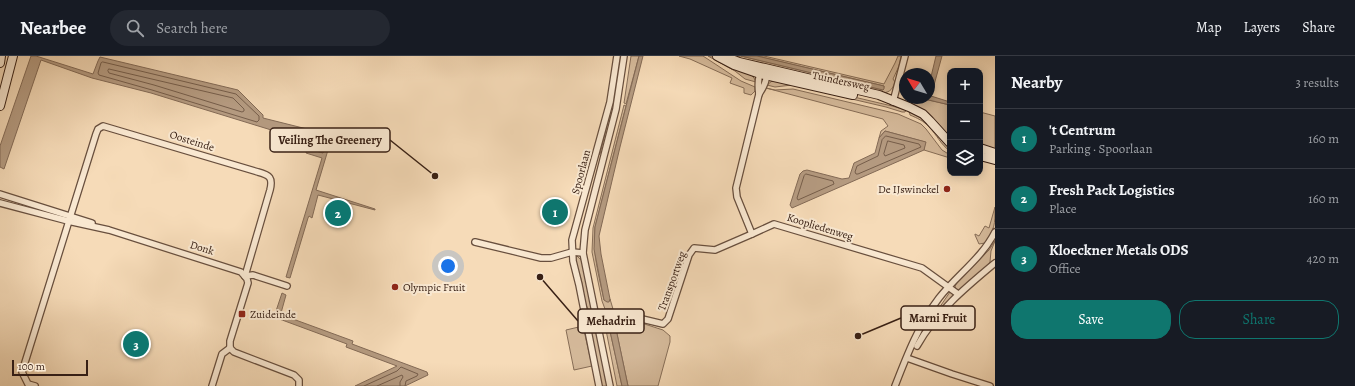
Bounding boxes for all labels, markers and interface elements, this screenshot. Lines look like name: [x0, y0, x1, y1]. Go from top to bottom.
search box: [110, 10, 390, 46]
text: Nearbee: [20, 15, 86, 41]
icon: search: [124, 17, 146, 39]
text: Search here: [156, 18, 228, 38]
text: Map: [1196, 18, 1222, 37]
text: Layers: [1244, 18, 1280, 37]
text: Share: [1302, 18, 1335, 37]
street label: Tuindersweg: [811, 68, 871, 94]
north arrow: [899, 68, 935, 104]
map controls: [947, 68, 983, 176]
button: +: [947, 68, 983, 104]
text: Nearby: [1011, 71, 1062, 94]
text: 3 results: [1295, 74, 1339, 91]
button: −: [947, 104, 983, 140]
text: 't Centrum: [1049, 120, 1116, 140]
street label: Oosteinde: [168, 127, 216, 155]
callout: Veiling The Greenery: [270, 128, 390, 152]
text: 1: [1022, 130, 1026, 147]
text: 160 m: [1308, 130, 1339, 147]
text: Veiling The Greenery: [277, 132, 382, 148]
button: layers: [947, 140, 983, 176]
text: Parking · Spoorlaan: [1049, 140, 1153, 157]
street label: Spoorlaan: [568, 148, 594, 196]
text: Fresh Pack Logistics: [1049, 180, 1175, 200]
place label: De IJswinckel: [878, 182, 939, 197]
marker: De IJswinckel: [942, 184, 952, 194]
text: 2: [1021, 190, 1027, 207]
text: 160 m: [1308, 190, 1339, 207]
pin: 1: [542, 197, 568, 227]
pin: 2: [325, 198, 351, 228]
text: Place: [1049, 200, 1077, 217]
street label: Koopliedenweg: [785, 210, 855, 244]
street label: Donk: [188, 237, 217, 259]
text: Kloeckner Metals ODS: [1049, 240, 1189, 260]
street label: Transportweg: [654, 249, 690, 313]
text: 3: [1021, 250, 1027, 267]
text: 420 m: [1307, 250, 1339, 267]
your location: [438, 256, 458, 276]
text: Office: [1049, 260, 1081, 277]
place label: Olympic Fruit: [403, 280, 466, 295]
marker: Olympic Fruit: [390, 282, 400, 292]
button: Save: [1011, 300, 1171, 339]
button: Share: [1179, 300, 1339, 339]
callout: Marni Fruit: [901, 306, 975, 330]
place label: Zuideinde: [250, 307, 296, 322]
marker: Zuideinde: [237, 309, 247, 319]
callout: Mehadrin: [578, 309, 644, 333]
text: Marni Fruit: [909, 310, 967, 326]
text: Mehadrin: [586, 313, 636, 329]
pin: 3: [123, 329, 149, 359]
scale bar: [12, 358, 88, 377]
text: 100 m: [18, 359, 45, 374]

